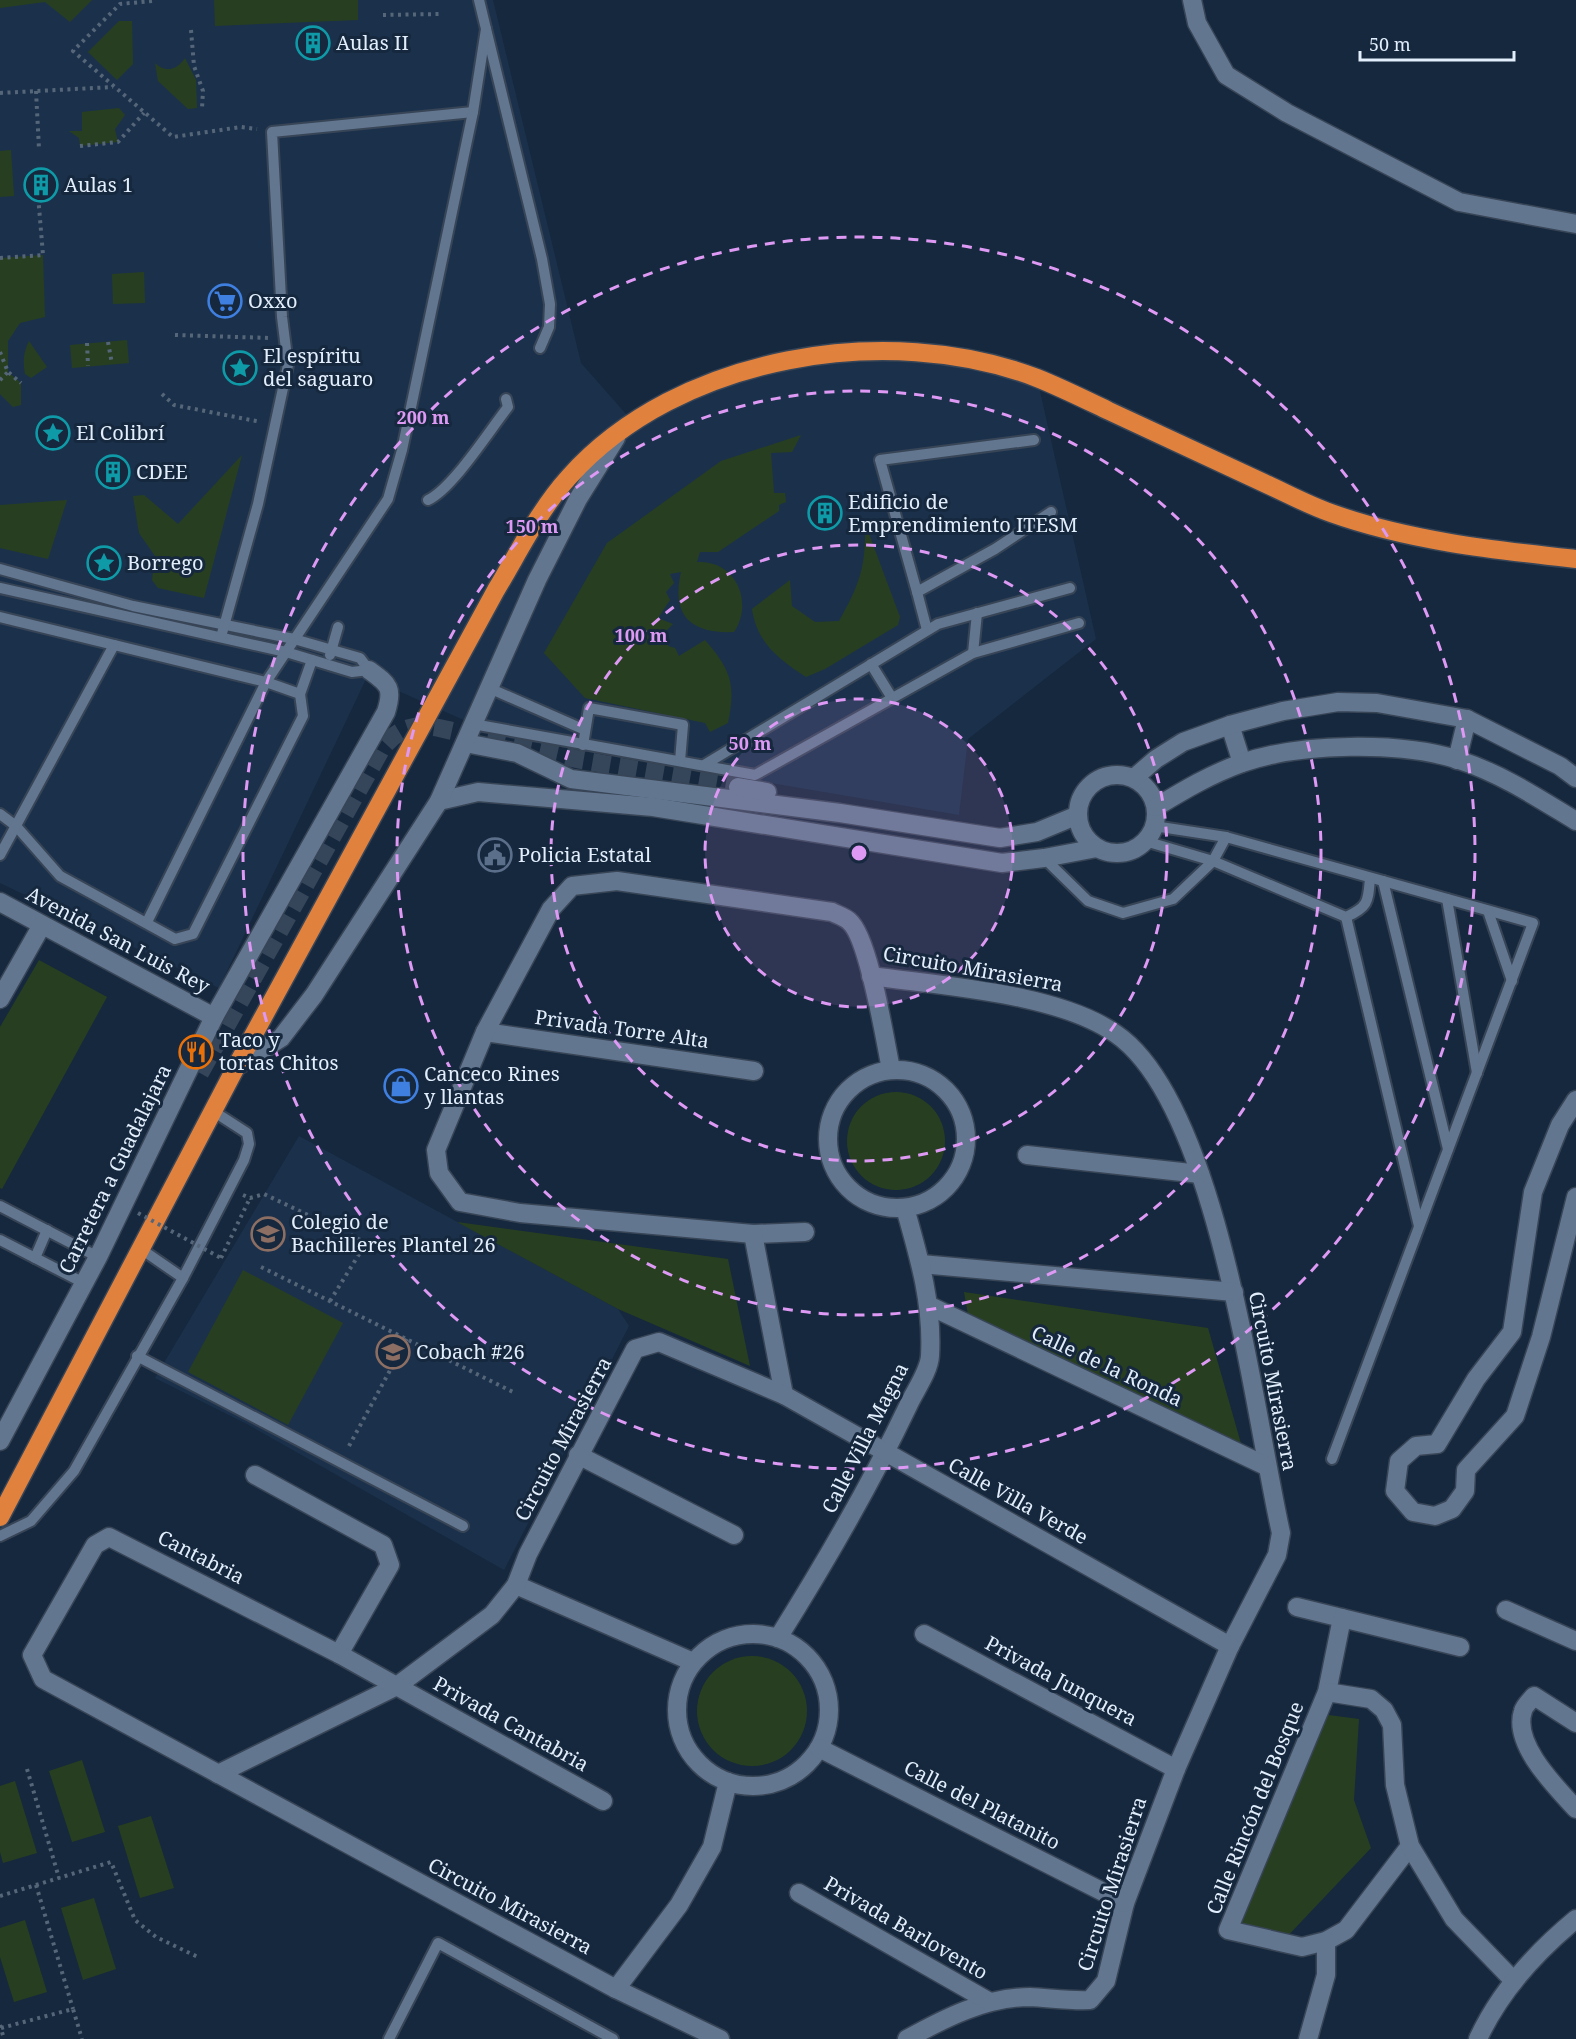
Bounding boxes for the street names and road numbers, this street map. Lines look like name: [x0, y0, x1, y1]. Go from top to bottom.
street label: Avenida San Luis Rey: [22, 880, 215, 1000]
street label: Circuito Mirasierra: [881, 939, 1065, 998]
street label: Privada Torre Alta: [533, 1003, 711, 1054]
street label: Carretera a Guadalajara: [52, 1060, 177, 1278]
street label: Circuito Mirasierra: [1243, 1289, 1304, 1473]
street label: Calle de la Ronda: [1027, 1319, 1187, 1412]
street label: Circuito Mirasierra: [508, 1352, 617, 1525]
street label: Calle Villa Magna: [815, 1358, 914, 1518]
street label: Calle Villa Verde: [943, 1451, 1093, 1550]
street label: Cantabria: [153, 1523, 249, 1590]
street label: Privada Junquera: [981, 1629, 1142, 1732]
street label: Privada Cantabria: [429, 1670, 594, 1777]
street label: Calle Rincón del Bosque: [1199, 1697, 1310, 1918]
street label: Calle del Platanito: [899, 1753, 1065, 1856]
street label: Circuito Mirasierra: [1071, 1793, 1152, 1975]
street label: Circuito Mirasierra: [424, 1851, 597, 1960]
street label: Privada Barlovento: [820, 1870, 993, 1985]

